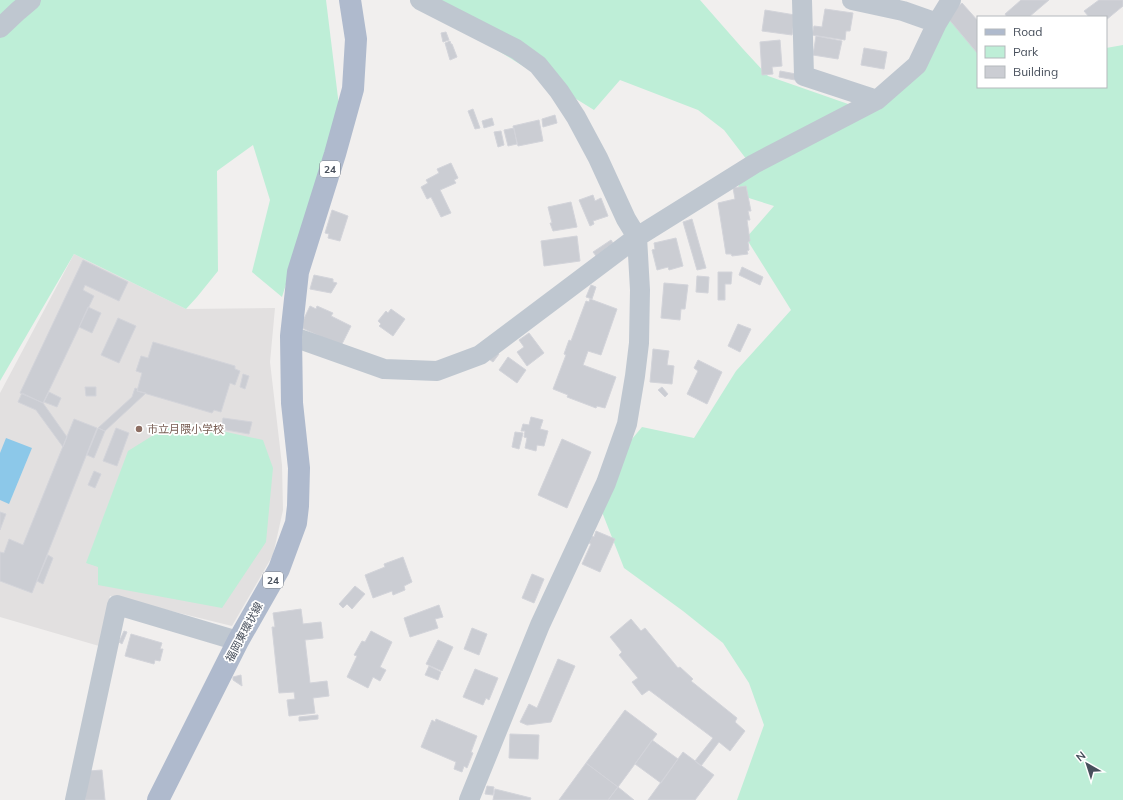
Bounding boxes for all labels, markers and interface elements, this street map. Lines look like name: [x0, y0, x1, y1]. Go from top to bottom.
legend: [977, 16, 1107, 88]
text: Road: [1013, 24, 1042, 39]
text: Park: [1013, 44, 1039, 59]
text: Building: [1013, 64, 1058, 79]
road number: 24: [320, 161, 340, 177]
place label: 市立月隈小学校: [147, 422, 224, 436]
marker: 市立月隈小学校: [134, 424, 144, 434]
road number: 24: [263, 572, 283, 588]
street label: 福岡東環状線: [222, 600, 266, 664]
north arrow: [1067, 744, 1107, 784]
text: N: [1073, 748, 1088, 764]

